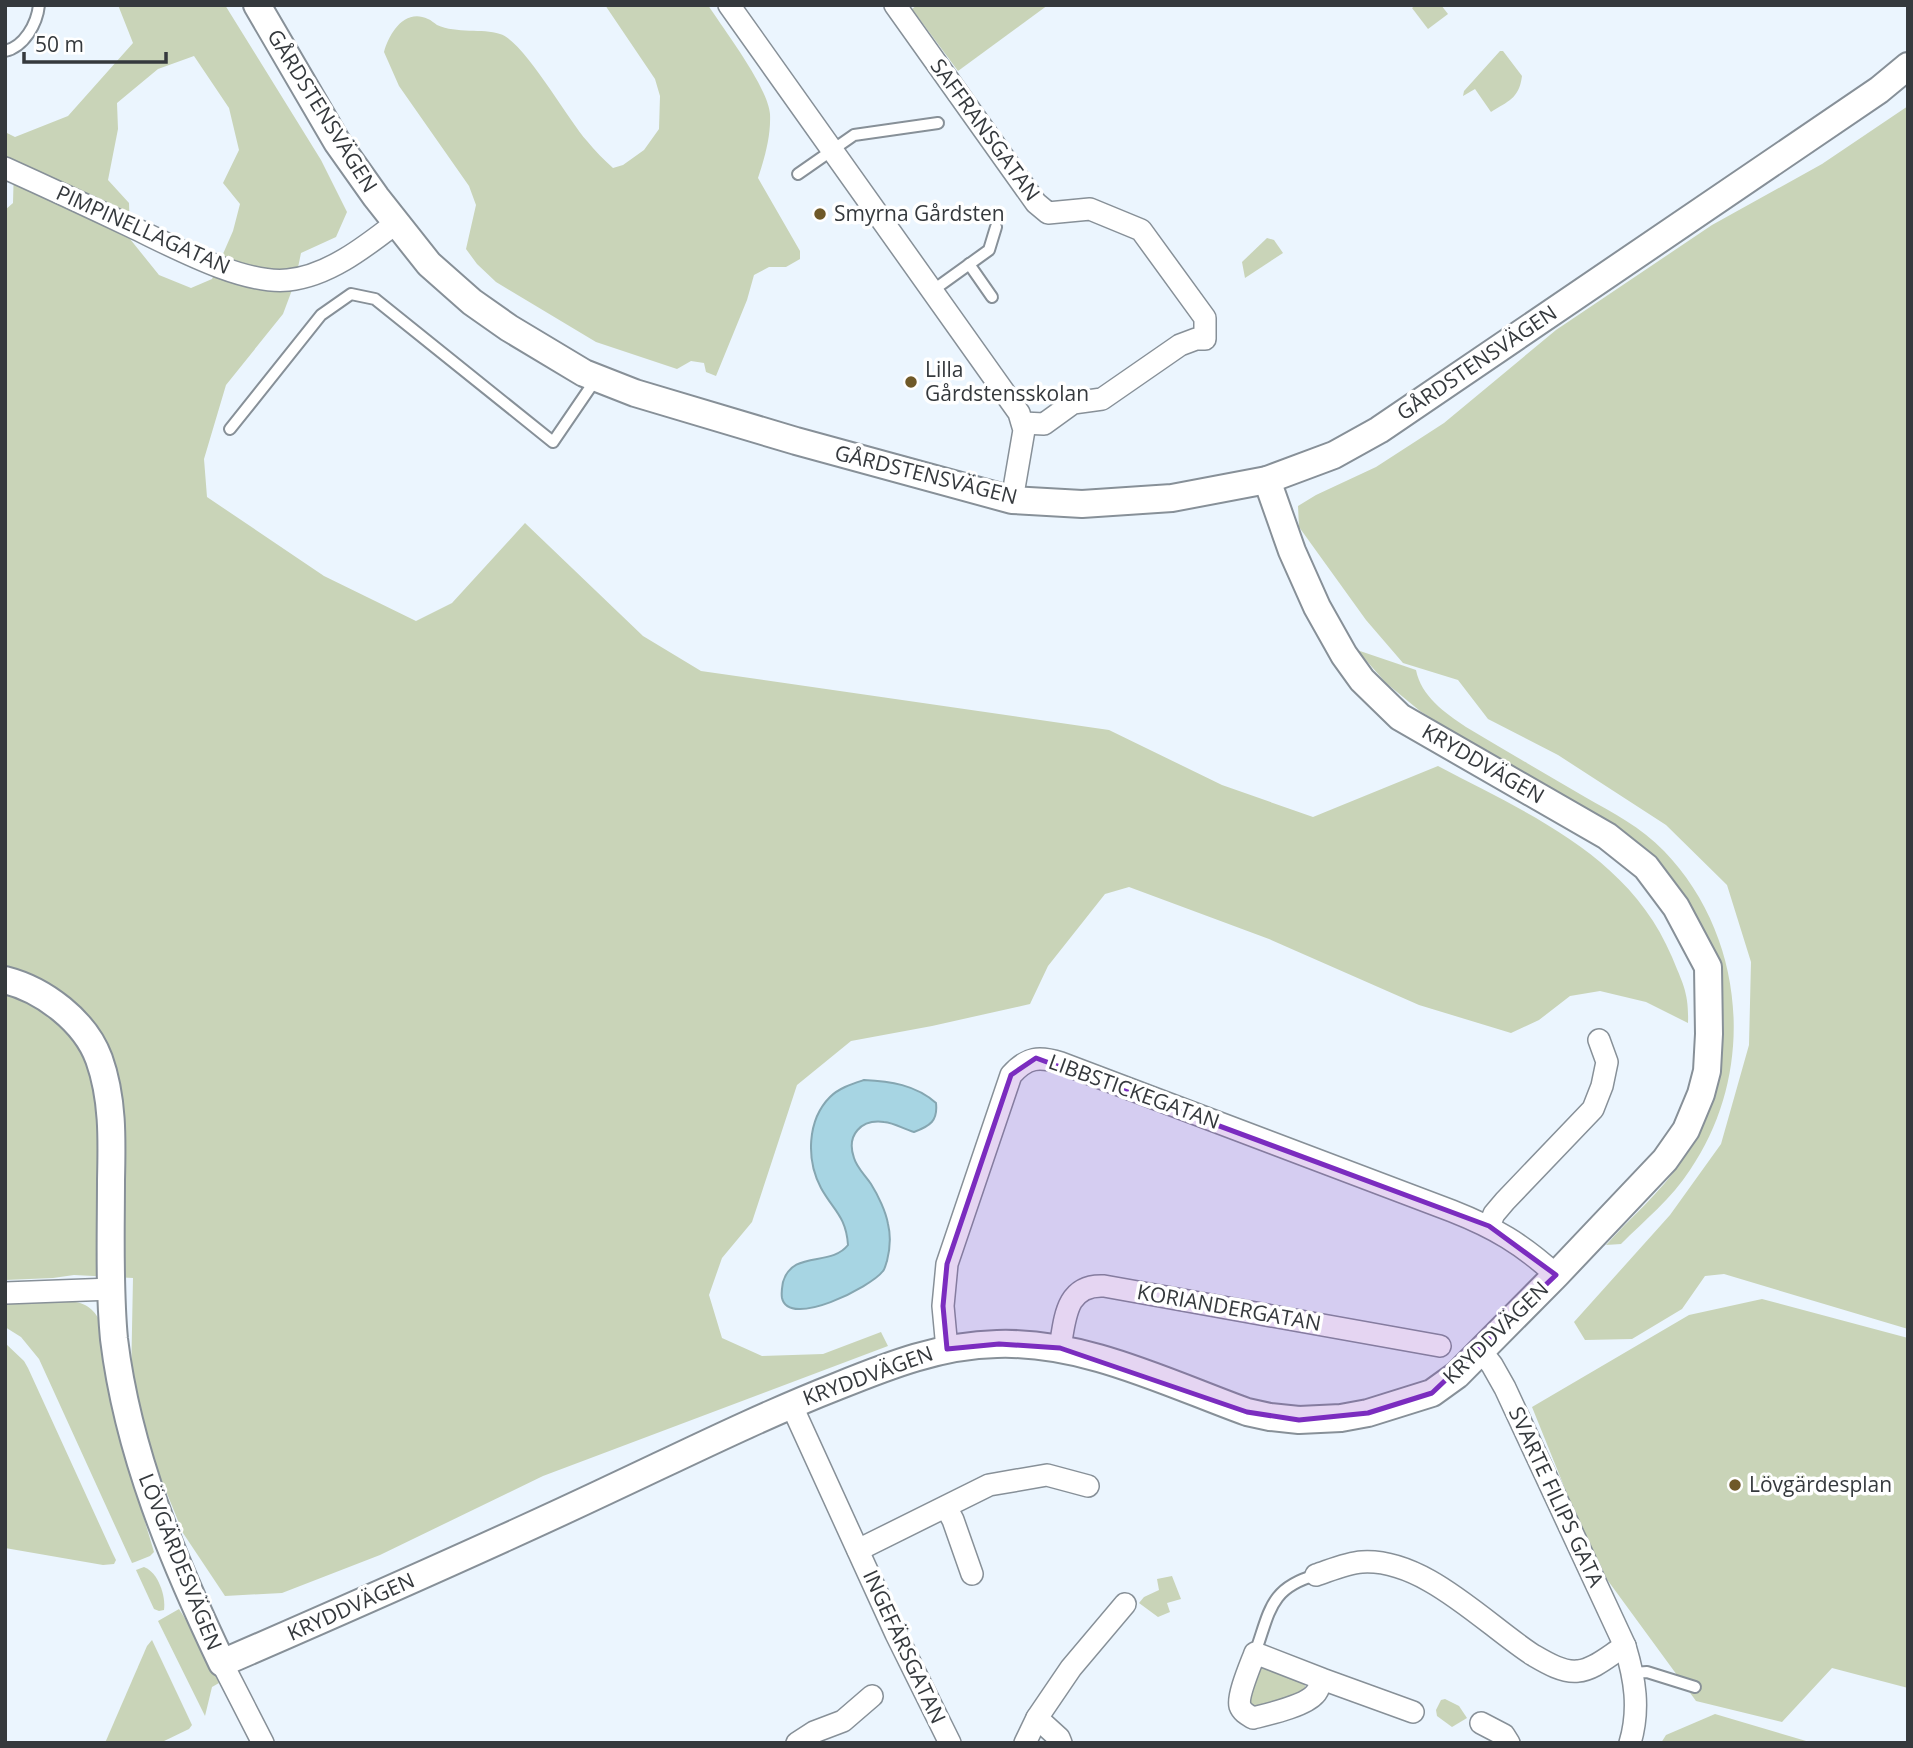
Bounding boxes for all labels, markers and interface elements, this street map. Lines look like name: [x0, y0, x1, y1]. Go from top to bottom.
scale bar: [24, 21, 166, 65]
street label: GÅRDSTENSVÄGEN: [261, 24, 384, 197]
text: 50 m: [35, 30, 84, 58]
street label: SAFFRANSGATAN: [925, 53, 1047, 206]
street label: PIMPINELLAGATAN: [52, 178, 235, 280]
place label: Smyrna Gårdsten: [834, 199, 1005, 227]
marker: Smyrna Gårdsten: [812, 206, 828, 222]
street label: GÅRDSTENSVÄGEN: [1391, 298, 1562, 426]
place label: Lilla Gårdstensskolan: [925, 355, 1089, 407]
marker: Lilla Gårdstensskolan: [903, 374, 919, 390]
street label: GÅRDSTENSVÄGEN: [832, 438, 1021, 510]
street label: KRYDDVÄGEN: [1417, 717, 1550, 809]
street label: LIBBSTICKEGATAN: [1045, 1047, 1224, 1135]
street label: KRYDDVÄGEN: [1436, 1275, 1554, 1390]
street label: KORIANDERGATAN: [1135, 1277, 1323, 1337]
street label: KRYDDVÄGEN: [799, 1339, 937, 1412]
street label: SVARTE FILIPS GATA: [1503, 1402, 1611, 1592]
street label: LÖVGÄRDESVÄGEN: [133, 1469, 229, 1654]
place label: Lövgärdesplan: [1749, 1470, 1892, 1498]
marker: Lövgärdesplan: [1727, 1477, 1743, 1493]
street label: INGEFÄRSGATAN: [857, 1565, 953, 1728]
street label: KRYDDVÄGEN: [283, 1566, 419, 1647]

